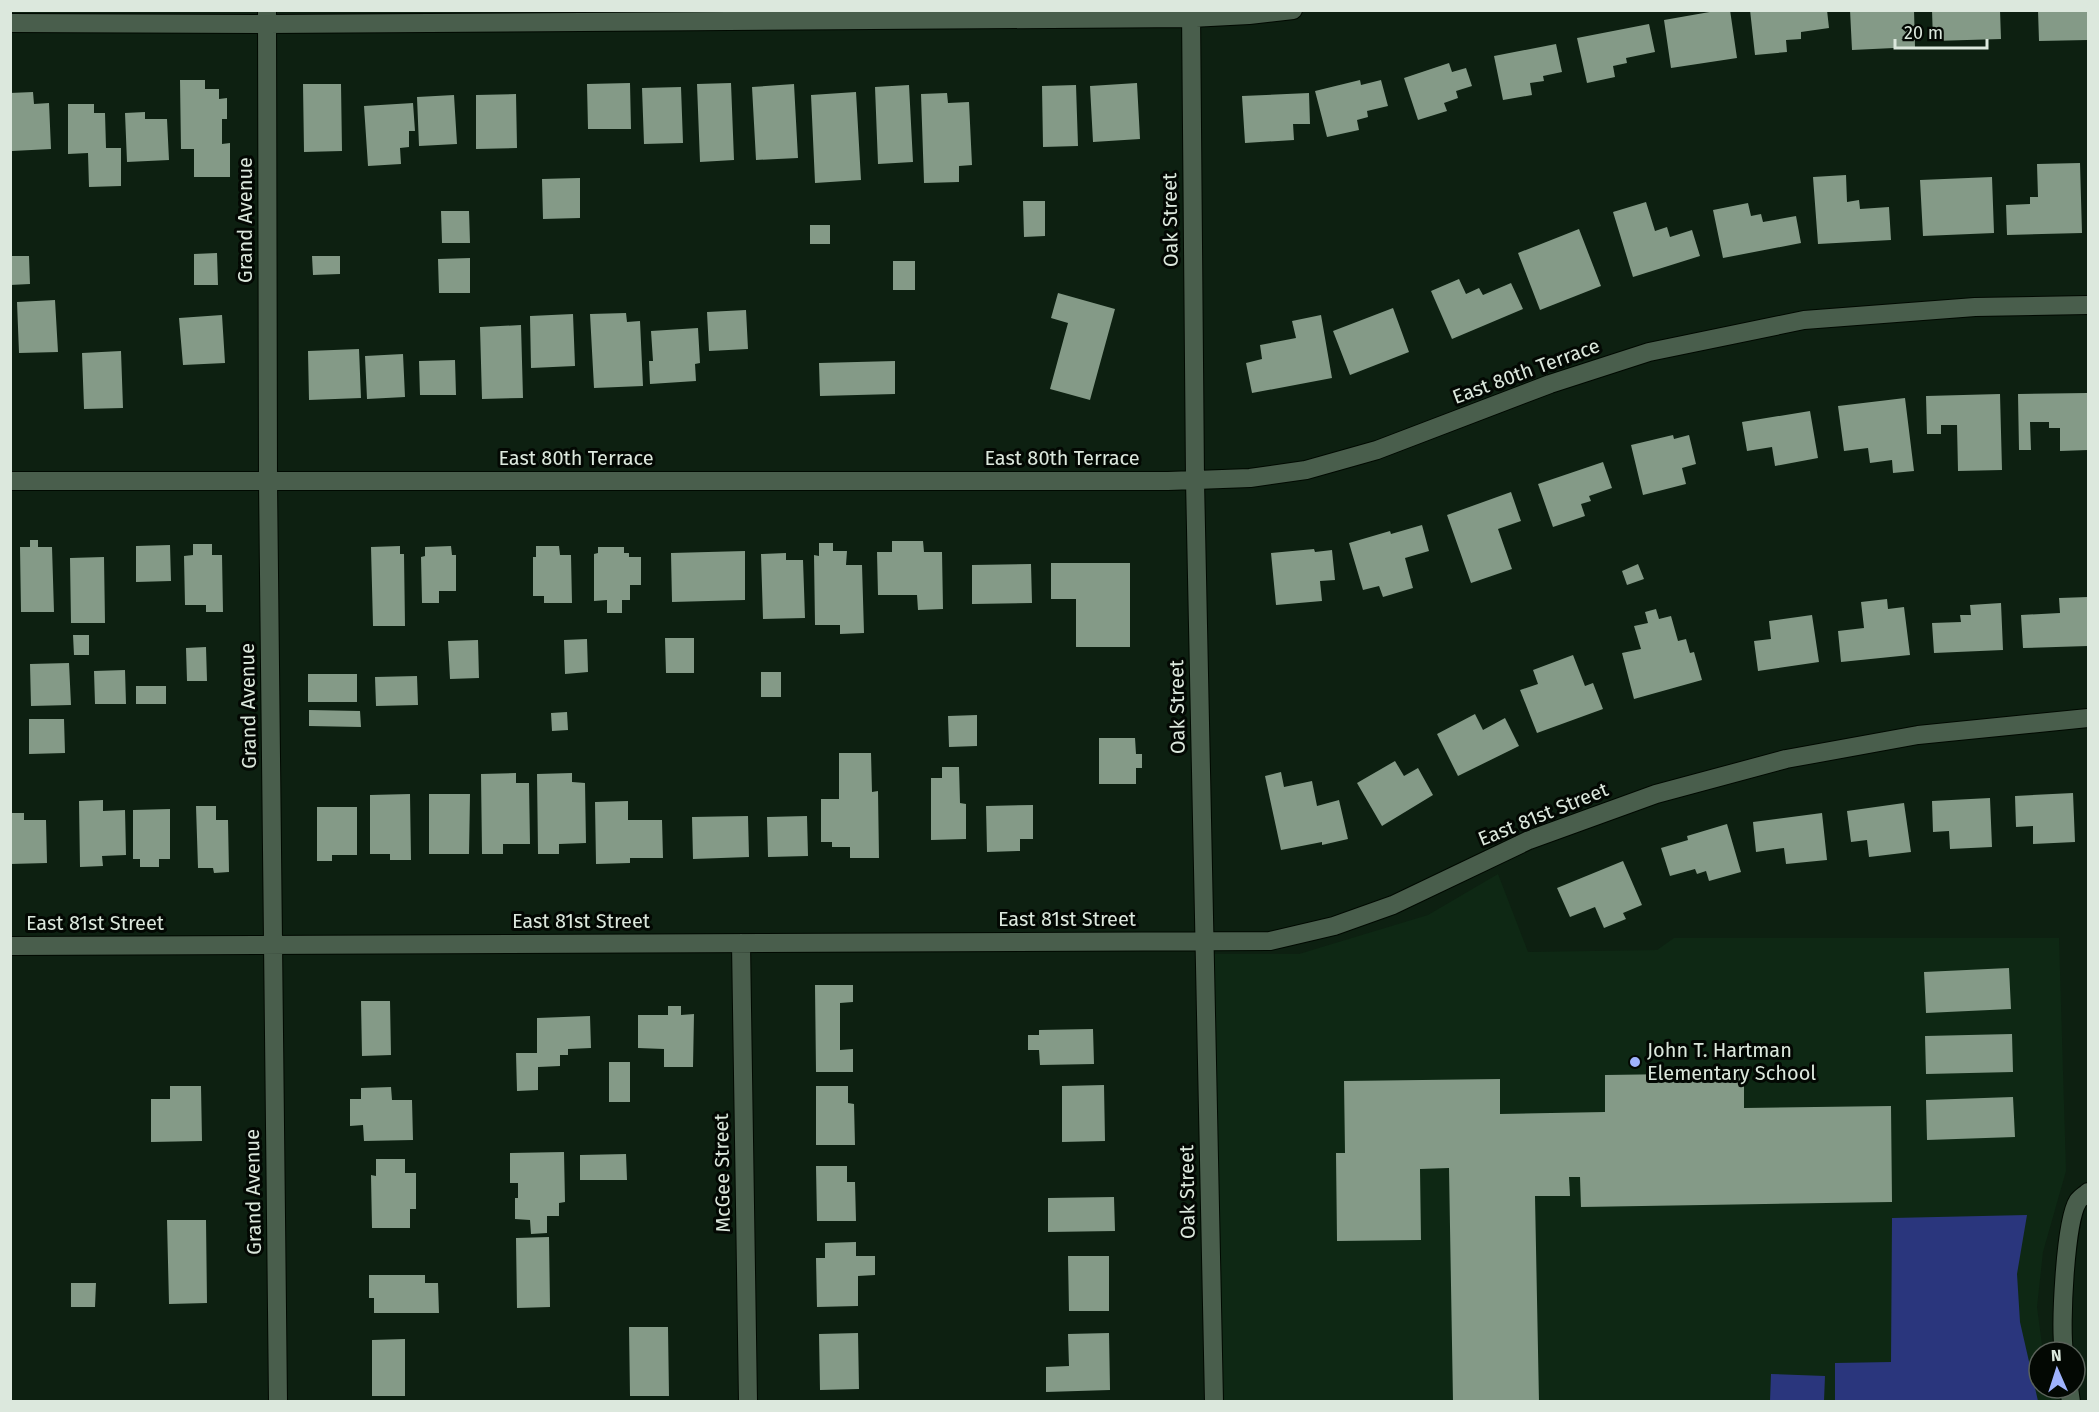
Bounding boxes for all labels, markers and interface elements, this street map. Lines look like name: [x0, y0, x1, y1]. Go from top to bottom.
scale bar: [1895, 12, 1986, 50]
text: 20 m: [1904, 22, 1943, 44]
street label: Grand Avenue: [233, 157, 257, 283]
street label: Oak Street: [1157, 172, 1183, 267]
street label: East 80th Terrace: [1449, 333, 1603, 409]
street label: East 80th Terrace: [498, 446, 654, 470]
street label: East 80th Terrace: [984, 446, 1140, 470]
street label: Grand Avenue: [235, 643, 261, 769]
street label: Oak Street: [1164, 659, 1190, 754]
street label: East 81st Street: [1474, 777, 1612, 851]
street label: East 81st Street: [998, 907, 1137, 931]
street label: East 81st Street: [512, 909, 651, 933]
street label: East 81st Street: [26, 911, 165, 935]
place label: John T. Hartman Elementary School: [1647, 1038, 1816, 1085]
marker: John T. Hartman Elementary School: [1628, 1055, 1642, 1069]
street label: McGee Street: [709, 1112, 735, 1233]
street label: Grand Avenue: [240, 1129, 266, 1255]
street label: Oak Street: [1174, 1144, 1200, 1239]
north arrow: [2027, 1340, 2087, 1400]
text: N: [2050, 1346, 2062, 1365]

